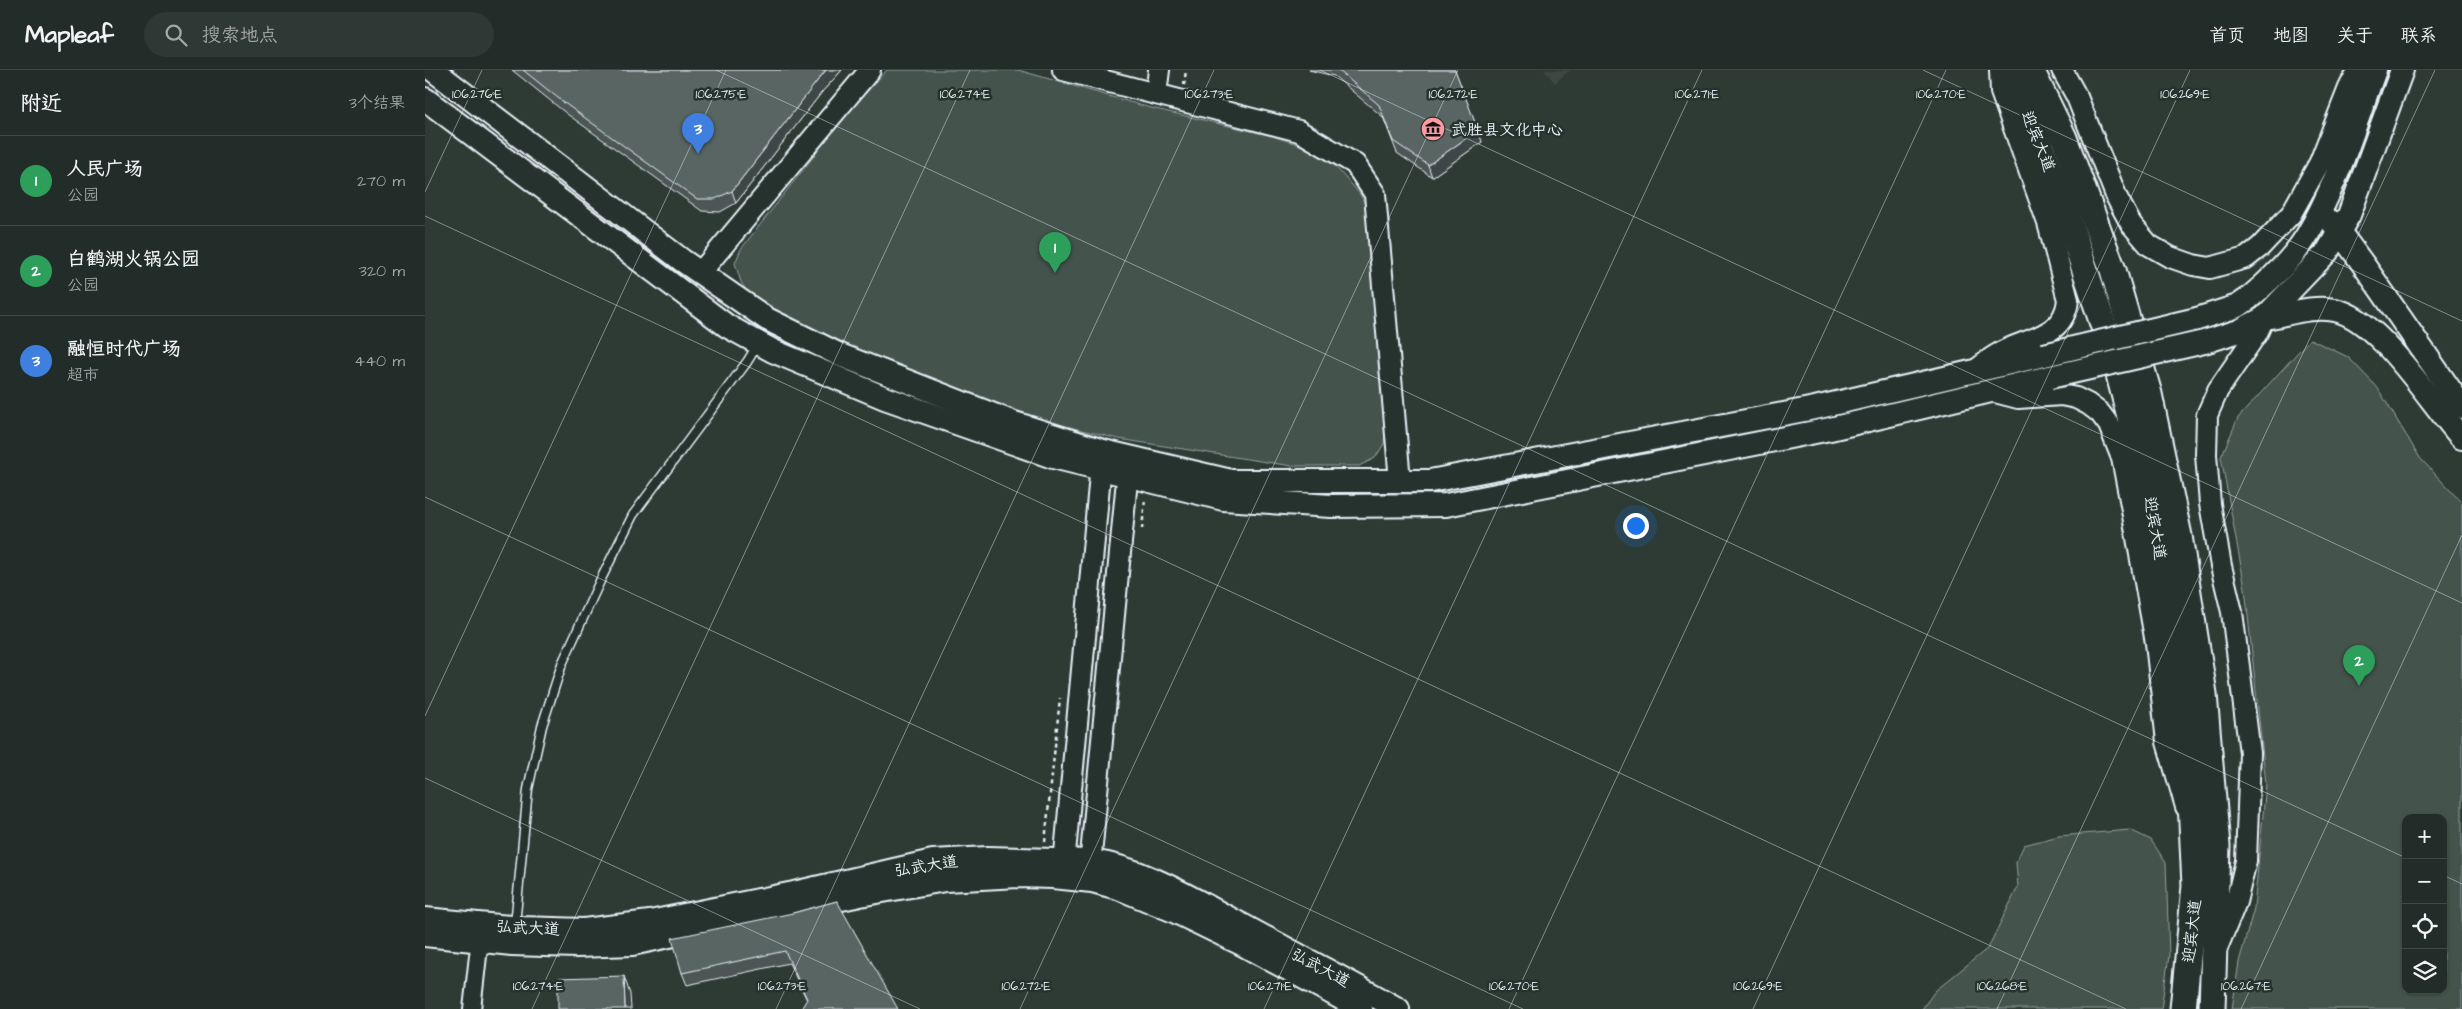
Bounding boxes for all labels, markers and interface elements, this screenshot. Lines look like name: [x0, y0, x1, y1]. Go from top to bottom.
search box: [144, 12, 494, 57]
text: Mapleaf: [25, 18, 114, 52]
icon: search: [162, 21, 190, 49]
text: 搜索地点: [202, 22, 278, 49]
text: 首页: [2209, 23, 2245, 48]
text: 地图: [2273, 23, 2309, 48]
text: 关于: [2337, 23, 2373, 48]
text: 联系: [2401, 23, 2437, 48]
text: 106.276°E: [452, 86, 502, 103]
text: 106.275°E: [696, 86, 746, 103]
text: 106.274°E: [940, 86, 990, 103]
text: 106.273°E: [1185, 86, 1233, 103]
text: 106.272°E: [1428, 86, 1478, 103]
text: 106.271°E: [1675, 86, 1719, 103]
text: 106.270°E: [1916, 86, 1966, 103]
text: 106.269°E: [2160, 86, 2210, 103]
text: 附近: [20, 89, 62, 118]
text: 3个结果: [349, 92, 405, 114]
street label: 迎宾大道: [2016, 108, 2060, 175]
pin: 3: [682, 113, 714, 154]
museum icon: 武胜县文化中心: [1420, 116, 1446, 142]
place label: 武胜县文化中心: [1451, 119, 1563, 141]
text: 人民广场: [67, 156, 143, 183]
text: 1: [35, 170, 37, 192]
text: 270 m: [357, 170, 405, 192]
text: 公园: [67, 184, 99, 206]
pin: 1: [1039, 232, 1071, 273]
text: 白鹤湖火锅公园: [67, 246, 200, 273]
text: 2: [31, 260, 41, 282]
text: 320 m: [359, 260, 405, 282]
text: 公园: [67, 274, 99, 296]
text: 融恒时代广场: [67, 336, 181, 363]
text: 3: [32, 350, 40, 372]
text: 440 m: [354, 350, 405, 372]
text: 超市: [67, 364, 99, 386]
street label: 迎宾大道: [2139, 495, 2171, 562]
your location: [1623, 513, 1649, 539]
pin: 2: [2343, 645, 2375, 686]
map controls: [2402, 814, 2447, 994]
button: +: [2402, 814, 2447, 859]
street label: 弘武大道: [893, 850, 959, 882]
button: −: [2402, 859, 2447, 904]
street label: 迎宾大道: [2178, 898, 2206, 964]
button: locate: [2402, 904, 2447, 949]
street label: 弘武大道: [495, 915, 560, 941]
street label: 弘武大道: [1287, 943, 1354, 993]
button: layers: [2402, 949, 2447, 994]
text: 106.274°E: [513, 978, 563, 995]
text: 106.273°E: [758, 978, 806, 995]
text: 106.272°E: [1001, 978, 1051, 995]
text: 106.271°E: [1248, 978, 1292, 995]
text: 106.270°E: [1489, 978, 1539, 995]
text: 106.269°E: [1733, 978, 1783, 995]
text: 106.268°E: [1977, 978, 2027, 995]
text: 106.267°E: [2221, 978, 2271, 995]

